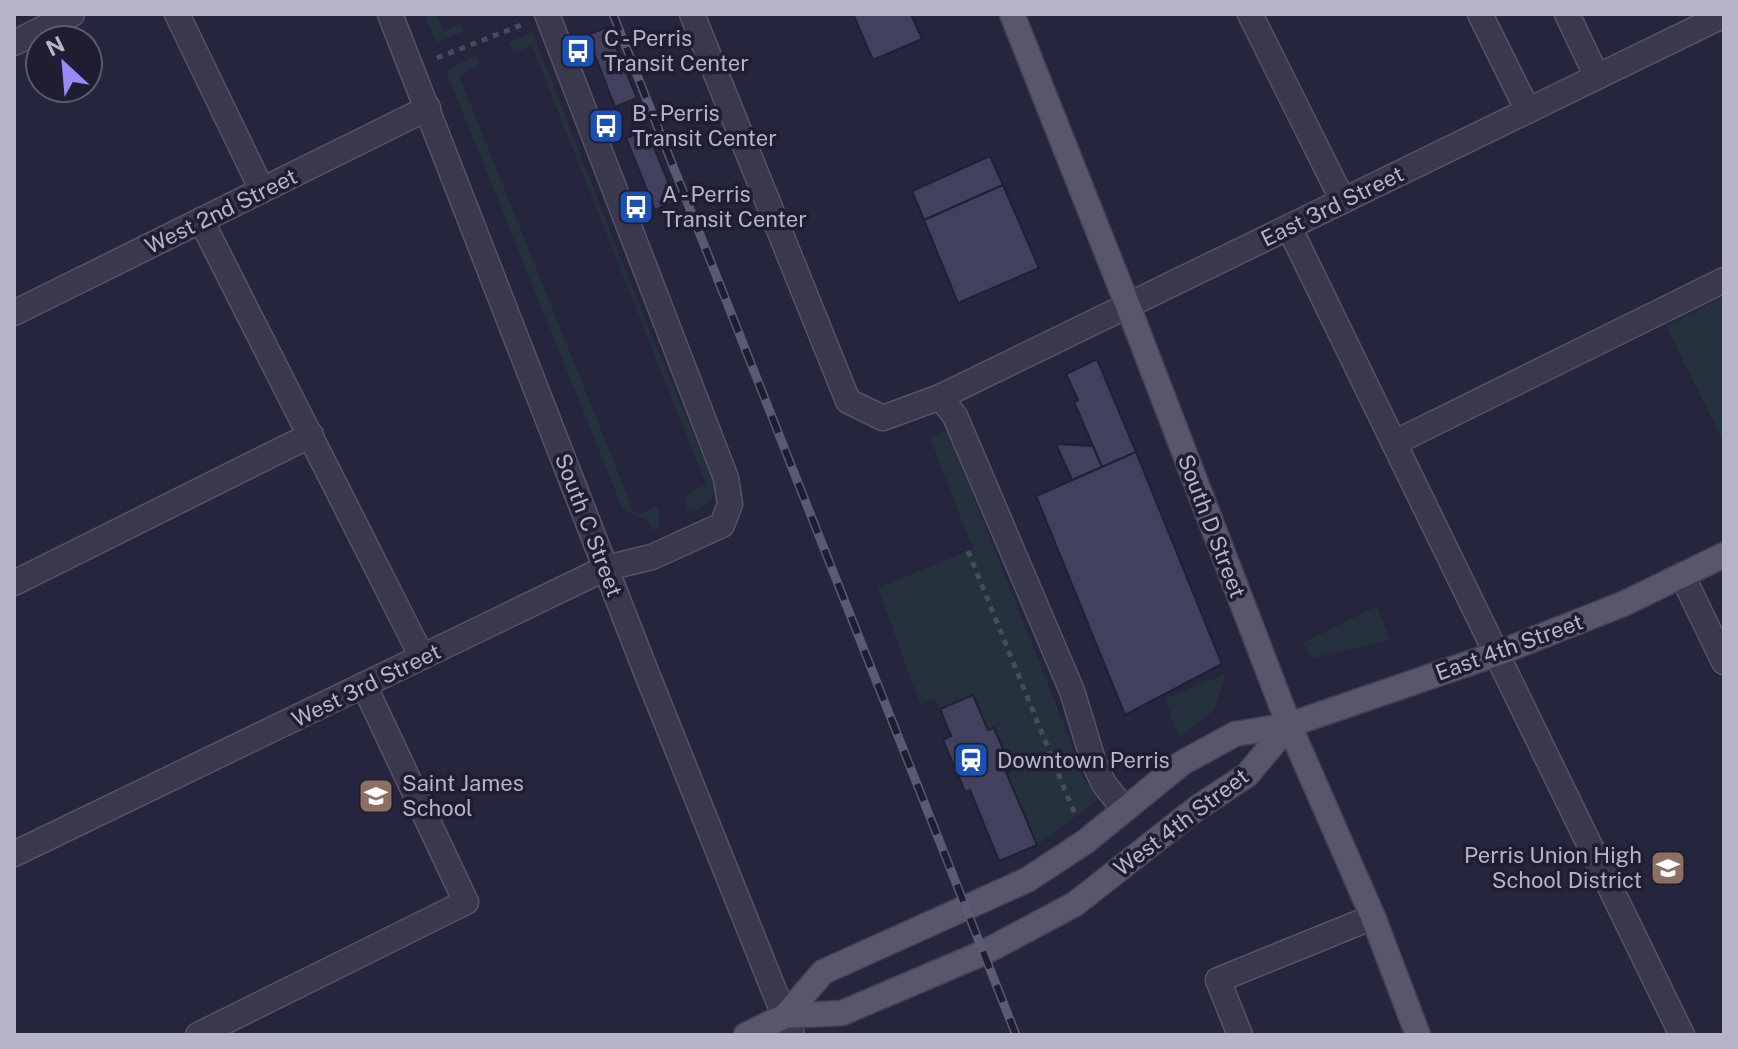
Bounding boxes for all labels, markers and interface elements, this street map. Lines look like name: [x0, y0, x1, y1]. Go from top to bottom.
north arrow: [24, 24, 104, 104]
place label: C - Perris Transit Center: [604, 25, 749, 76]
text: N: [42, 31, 69, 61]
bus stop icon: C - Perris Transit Center: [559, 32, 597, 70]
place label: B - Perris Transit Center: [632, 100, 777, 151]
bus stop icon: B - Perris Transit Center: [587, 107, 625, 145]
street label: East 3rd Street: [1256, 160, 1408, 252]
street label: West 2nd Street: [141, 163, 301, 259]
place label: A - Perris Transit Center: [662, 181, 807, 232]
bus stop icon: A - Perris Transit Center: [617, 188, 655, 226]
street label: South C Street: [550, 450, 628, 600]
street label: South D Street: [1173, 451, 1251, 601]
street label: East 4th Street: [1432, 608, 1586, 686]
street label: West 3rd Street: [287, 638, 445, 732]
station icon: Downtown Perris: [952, 741, 990, 779]
place label: Downtown Perris: [997, 747, 1170, 773]
street label: West 4th Street: [1109, 763, 1253, 881]
place label: Saint James School: [402, 770, 524, 821]
school or university icon: Saint James School: [357, 777, 395, 815]
place label: Perris Union High School District: [1464, 842, 1642, 893]
school or university icon: Perris Union High School District: [1649, 849, 1687, 887]

